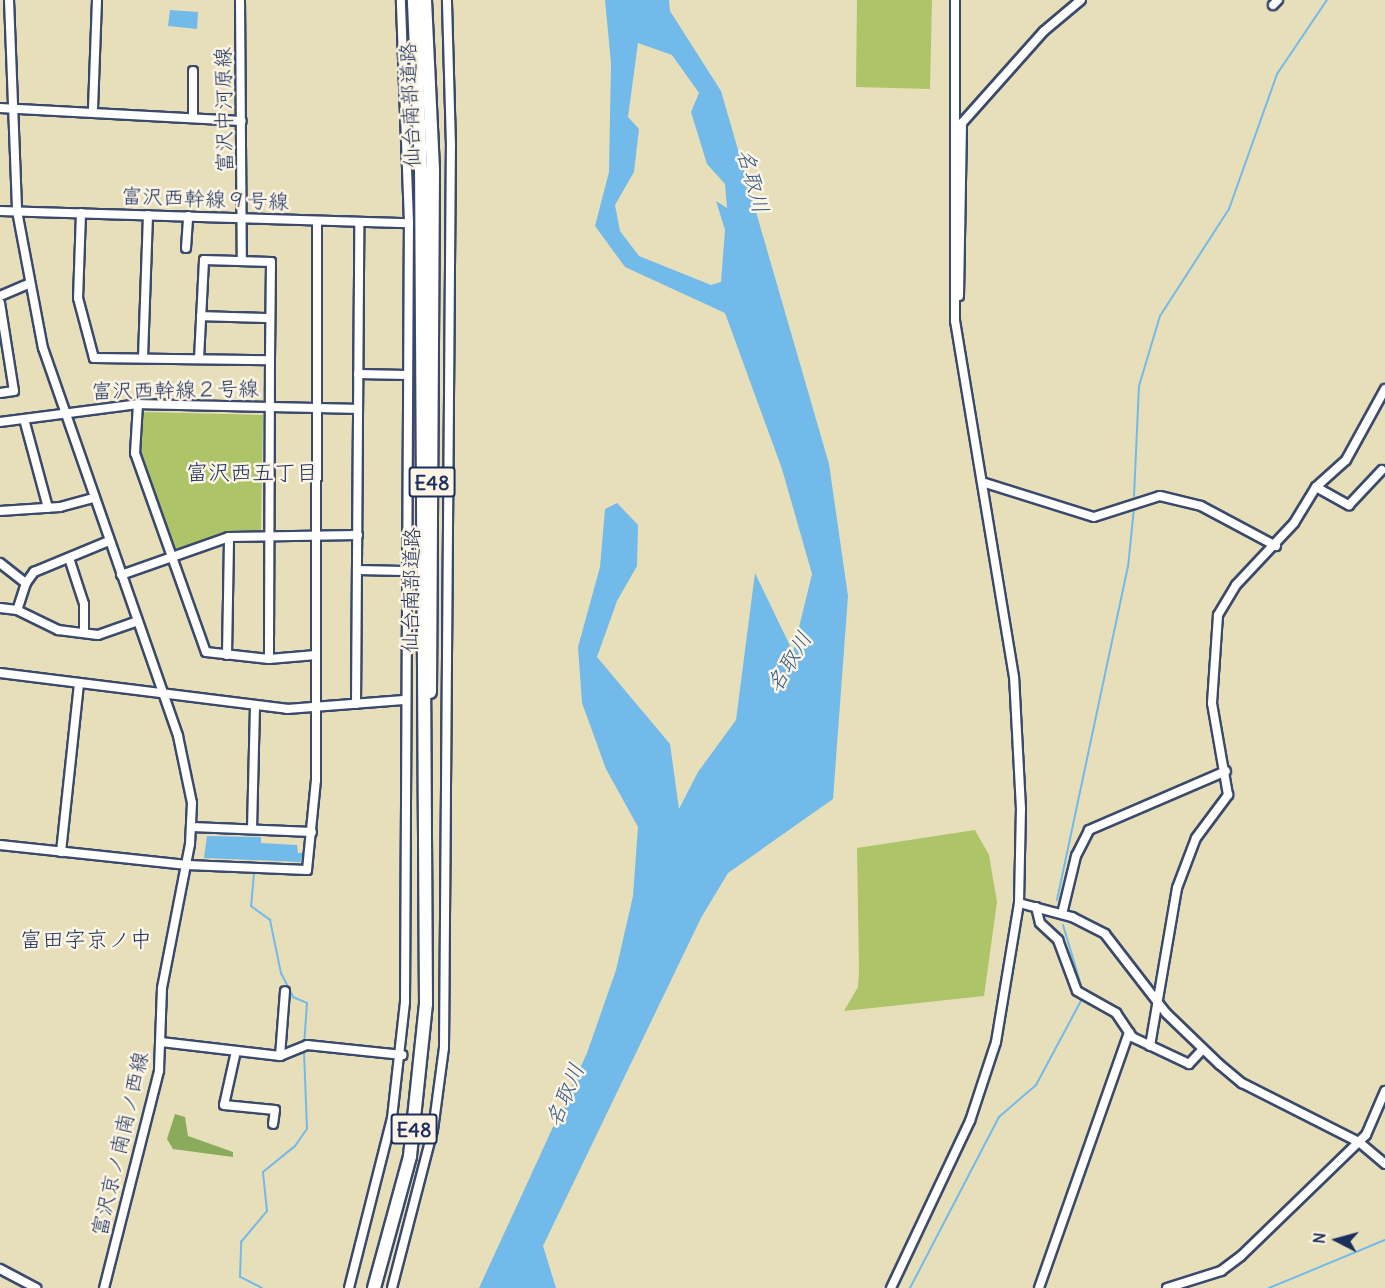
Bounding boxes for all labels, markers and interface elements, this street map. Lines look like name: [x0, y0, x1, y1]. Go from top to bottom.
street label: 仙台南部道路: [395, 42, 425, 168]
street label: 富沢中河原線: [210, 47, 238, 173]
water label: 名取川: [732, 146, 774, 216]
street label: 富沢西幹線９号線: [121, 183, 289, 215]
street label: 富沢西幹線２号線: [91, 376, 259, 404]
district label: 富沢西五丁目: [186, 460, 318, 486]
road number: E48: [408, 465, 456, 499]
street label: 仙台南部道路: [397, 527, 425, 653]
water label: 名取川: [761, 627, 817, 697]
district label: 富田字京ノ中: [20, 927, 152, 953]
street label: 富沢京ノ南南ノ西線: [86, 1049, 154, 1239]
water label: 名取川: [540, 1059, 590, 1131]
road number: E48: [390, 1112, 438, 1146]
north arrow: [1307, 1210, 1367, 1270]
text: N: [1309, 1232, 1330, 1245]

